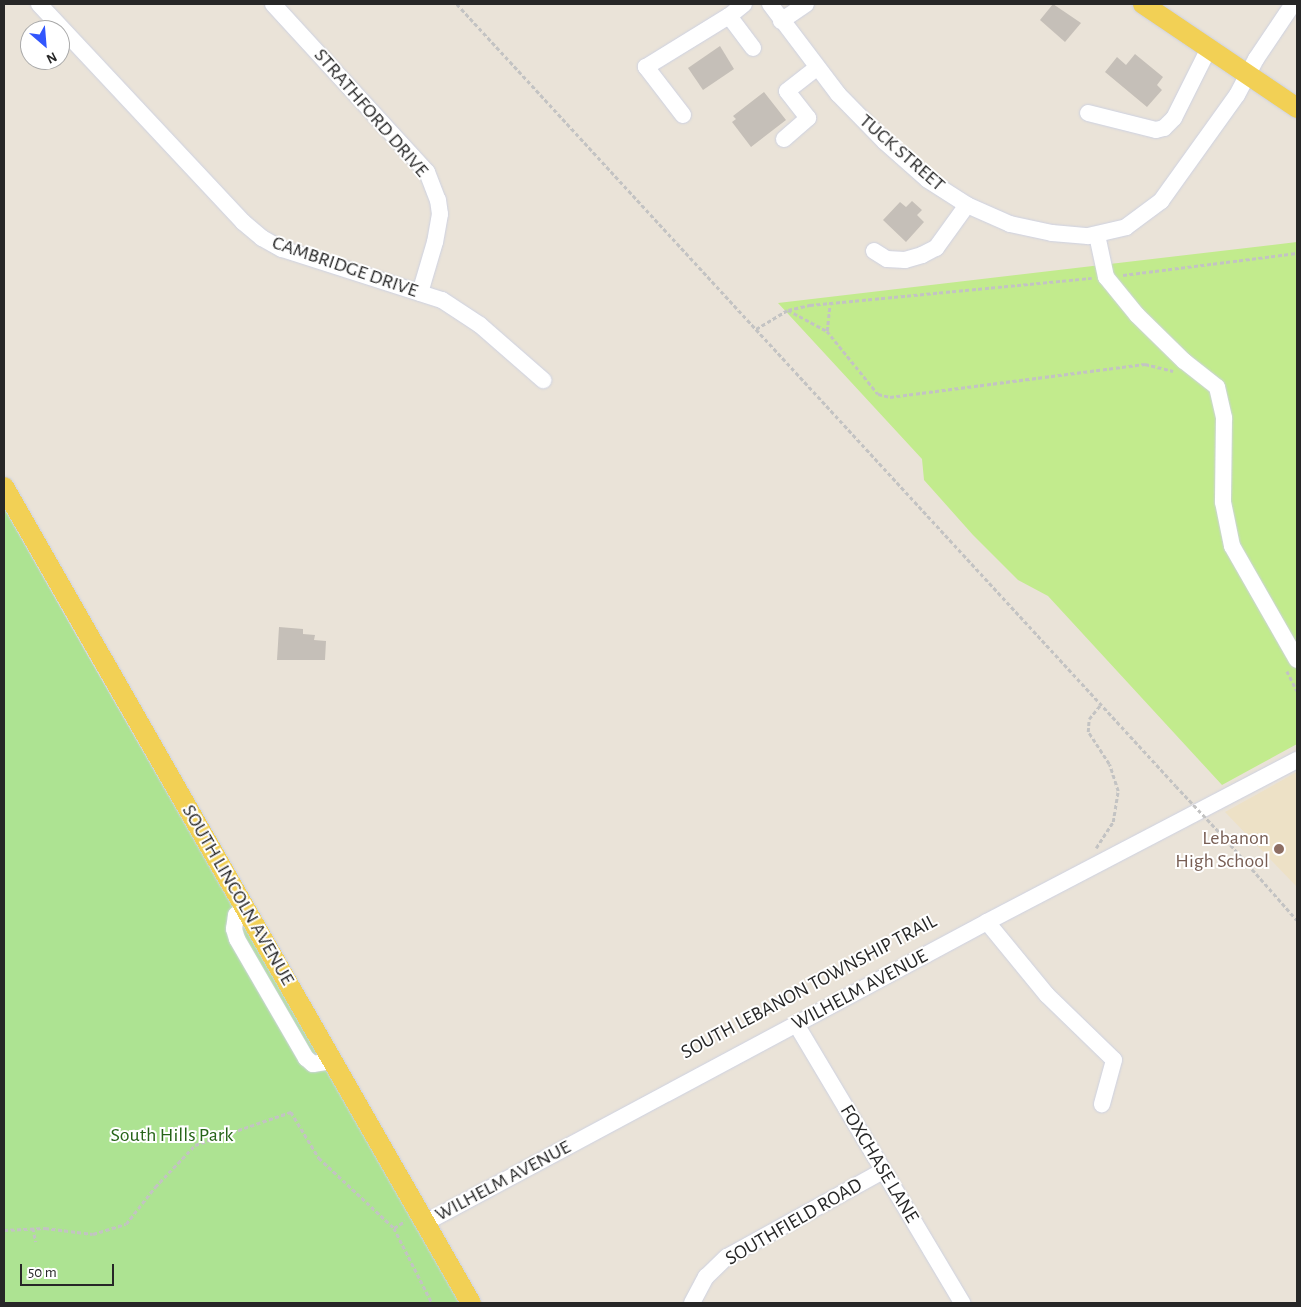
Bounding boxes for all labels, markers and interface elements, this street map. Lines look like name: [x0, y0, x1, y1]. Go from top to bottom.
north arrow: [20, 20, 70, 70]
street label: STRATHFORD DRIVE: [309, 44, 433, 182]
text: N: [44, 49, 59, 66]
street label: TUCK STREET: [854, 109, 950, 197]
street label: CAMBRIDGE DRIVE: [269, 231, 421, 303]
street label: SOUTH LINCOLN AVENUE: [176, 800, 300, 990]
place label: Lebanon High School: [1175, 826, 1269, 873]
marker: Lebanon High School: [1273, 843, 1285, 855]
street label: SOUTH LEBANON TOWNSHIP TRAIL: [677, 909, 941, 1065]
street label: WILHELM AVENUE: [788, 944, 932, 1036]
street label: FOXCHASE LANE: [834, 1101, 924, 1227]
park label: South Hills Park: [111, 1123, 233, 1147]
street label: WILHELM AVENUE: [431, 1135, 575, 1227]
street label: SOUTHFIELD ROAD: [721, 1173, 867, 1271]
scale bar: [22, 1254, 116, 1286]
text: 50 m: [28, 1265, 57, 1280]

